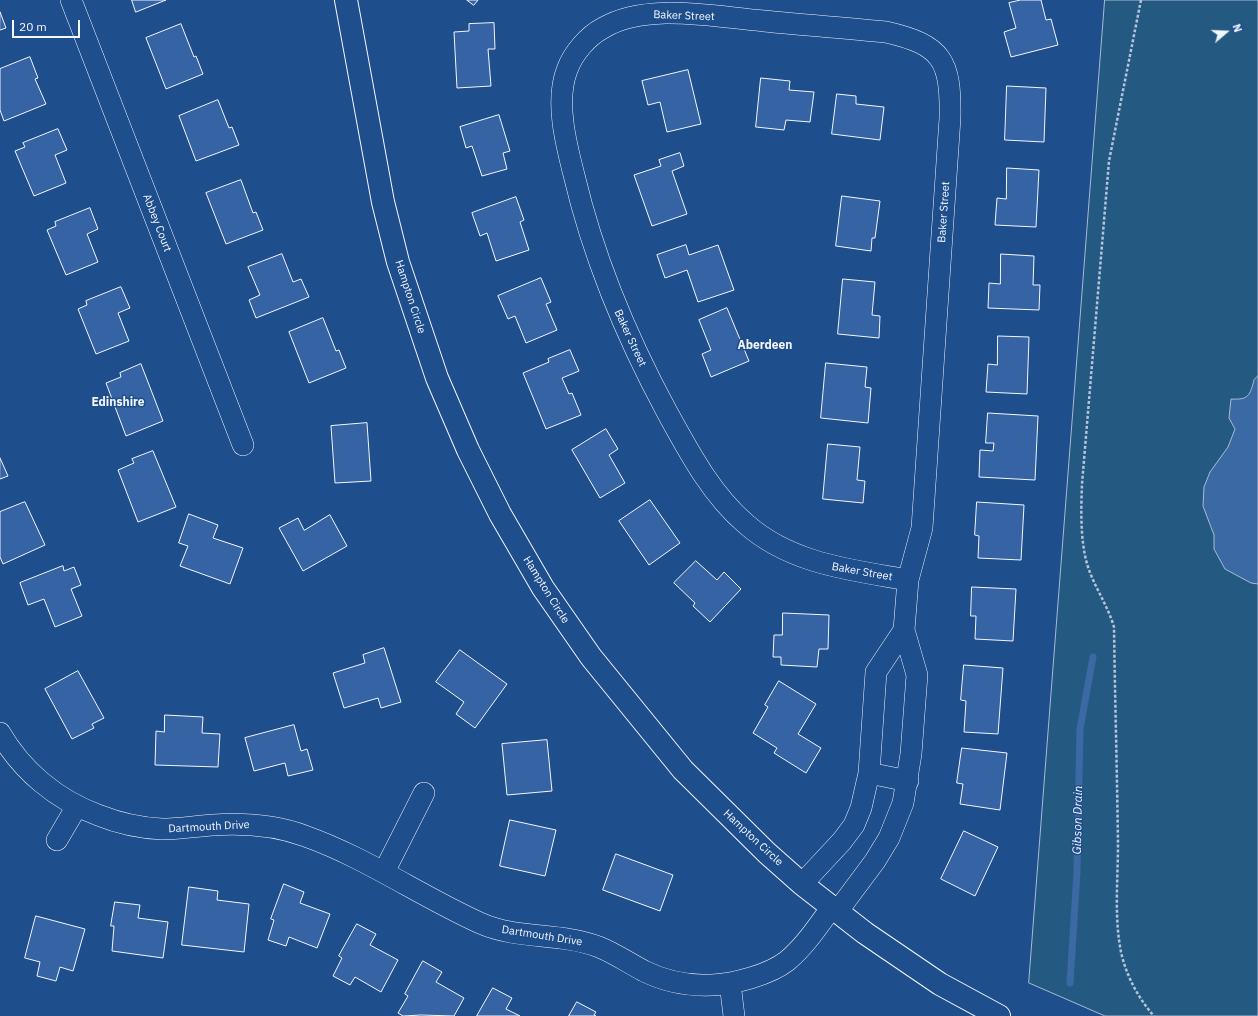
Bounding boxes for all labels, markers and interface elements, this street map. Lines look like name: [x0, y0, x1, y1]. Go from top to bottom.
street label: Baker Street: [653, 8, 715, 24]
scale bar: [14, 12, 82, 38]
north arrow: [1206, 12, 1246, 52]
text: 20 m: [19, 19, 47, 34]
text: N: [1229, 22, 1245, 34]
street label: Baker Street: [935, 181, 953, 243]
street label: Abbey Court: [140, 192, 174, 254]
street label: Hampton Circle: [392, 259, 428, 335]
street label: Baker Street: [611, 307, 649, 369]
district label: Aberdeen: [738, 339, 792, 353]
district label: Edinshire: [91, 396, 145, 410]
street label: Hampton Circle: [520, 554, 572, 626]
street label: Baker Street: [831, 560, 893, 584]
water label: Gibson Drain: [1070, 785, 1086, 855]
street label: Hampton Circle: [721, 807, 785, 869]
street label: Dartmouth Drive: [168, 818, 250, 836]
street label: Dartmouth Drive: [501, 923, 583, 949]

